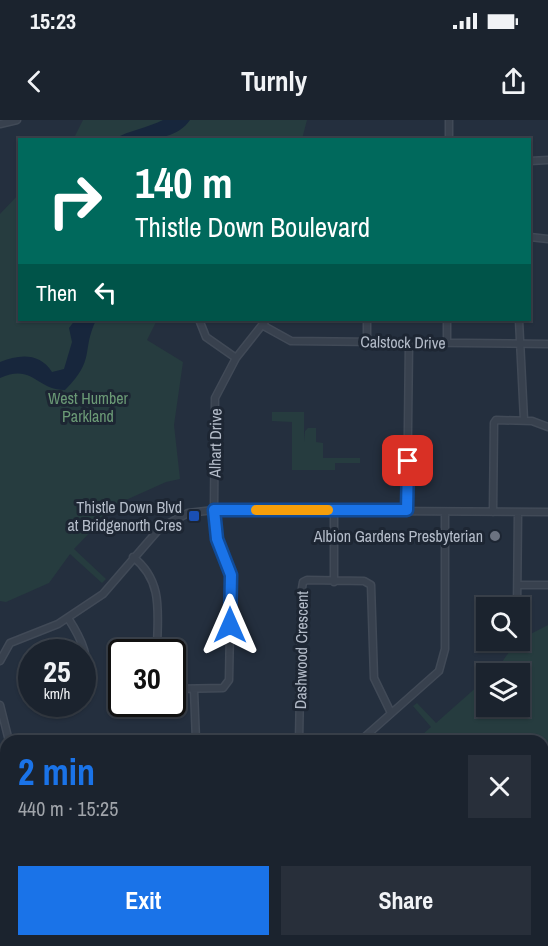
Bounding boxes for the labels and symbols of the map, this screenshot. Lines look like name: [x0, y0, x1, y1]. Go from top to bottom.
street label: Calstock Drive: [360, 330, 446, 354]
park label: West Humber Parkland: [48, 387, 129, 427]
street label: Alhart Drive: [203, 408, 227, 479]
pin: [382, 435, 433, 486]
place label: Thistle Down Blvd at Bridgenorth Cres: [68, 496, 182, 536]
marker: Thistle Down Blvd at Bridgenorth Cres: [187, 509, 201, 523]
place label: Albion Gardens Presbyterian: [313, 525, 483, 547]
marker: Albion Gardens Presbyterian: [488, 529, 502, 543]
street label: Dashwood Crescent: [289, 590, 313, 709]
position arrow: [198, 593, 262, 657]
speed limit sign: 30: [108, 639, 186, 717]

